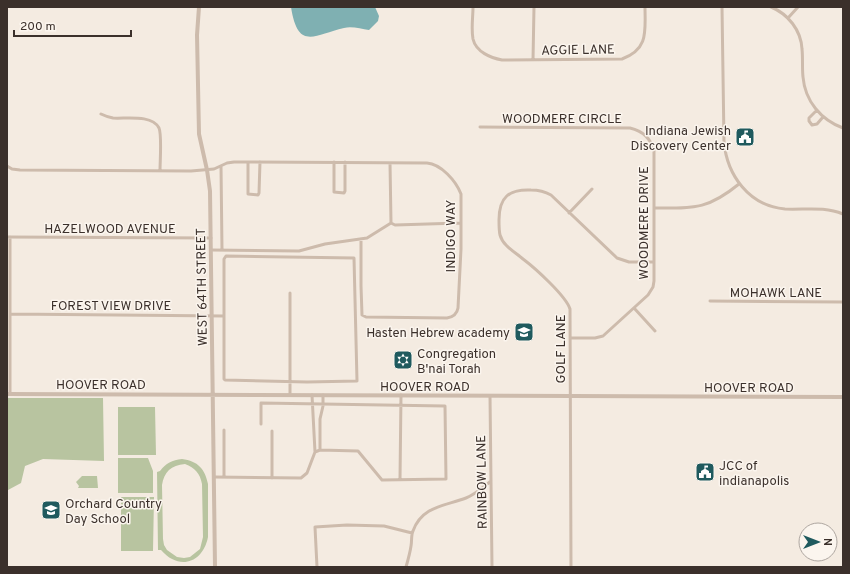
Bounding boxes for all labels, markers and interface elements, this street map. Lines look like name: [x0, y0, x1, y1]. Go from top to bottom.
scale bar: [14, 12, 131, 38]
text: 200 m: [20, 19, 56, 35]
street label: AGGIE LANE: [541, 42, 615, 60]
street label: WOODMERE CIRCLE: [502, 112, 622, 128]
place label: Indiana Jewish Discovery Center: [631, 124, 731, 155]
public building icon: Indiana Jewish Discovery Center: [734, 126, 756, 148]
street label: WOODMERE DRIVE: [637, 166, 653, 280]
street label: INDIGO WAY: [444, 200, 460, 272]
street label: HAZELWOOD AVENUE: [44, 222, 176, 238]
street label: WEST 64TH STREET: [194, 228, 212, 346]
street label: MOHAWK LANE: [730, 286, 822, 302]
street label: FOREST VIEW DRIVE: [51, 299, 171, 315]
street label: GOLF LANE: [554, 314, 570, 384]
school or university icon: Hasten Hebrew academy: [513, 321, 535, 343]
place label: Hasten Hebrew academy: [366, 326, 510, 342]
place label: Congregation B'nai Torah: [417, 347, 496, 378]
synagogue icon: Congregation B'nai Torah: [392, 349, 414, 371]
street label: HOOVER ROAD: [56, 378, 146, 394]
street label: HOOVER ROAD: [380, 380, 470, 396]
street label: HOOVER ROAD: [704, 381, 794, 397]
street label: RAINBOW LANE: [474, 435, 492, 529]
place label: JCC of indianapolis: [719, 459, 789, 490]
public building icon: JCC of indianapolis: [694, 461, 716, 483]
place label: Orchard Country Day School: [65, 497, 162, 528]
school or university icon: Orchard Country Day School: [40, 499, 62, 521]
north arrow: [798, 522, 838, 562]
text: N: [820, 538, 834, 546]

